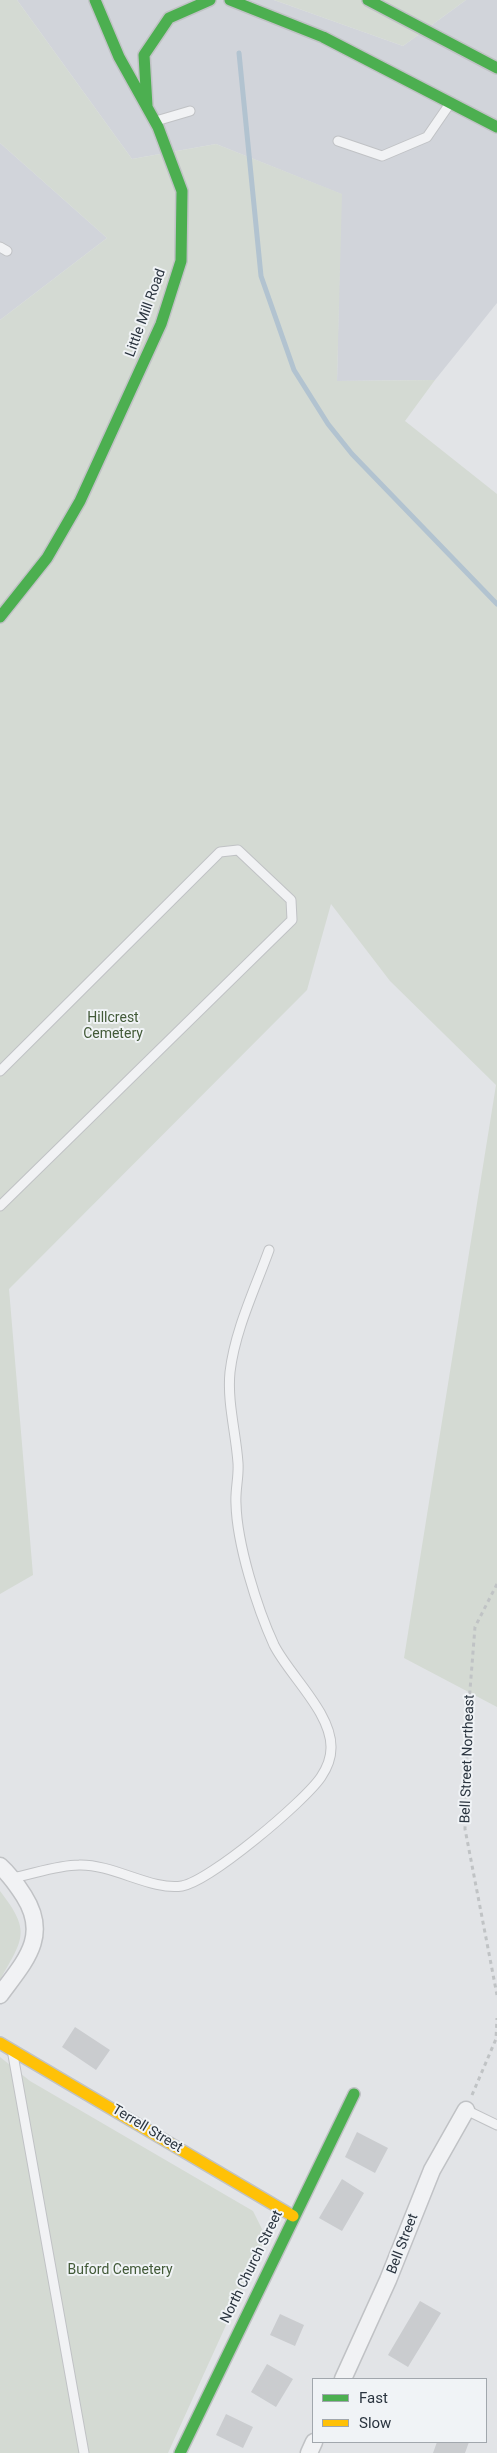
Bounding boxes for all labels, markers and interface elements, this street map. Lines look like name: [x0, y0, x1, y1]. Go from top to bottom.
street label: Little Mill Road: [122, 267, 170, 359]
park label: Hillcrest Cemetery: [83, 1010, 143, 1042]
street label: Bell Street Northeast: [457, 1694, 479, 1824]
street label: Terrell Street: [109, 2101, 185, 2157]
street label: North Church Street: [217, 2208, 287, 2326]
street label: Bell Street: [384, 2211, 422, 2277]
park label: Buford Cemetery: [67, 2262, 173, 2278]
legend: [312, 2378, 487, 2443]
text: Fast: [359, 2389, 388, 2407]
text: Slow: [359, 2414, 391, 2432]

